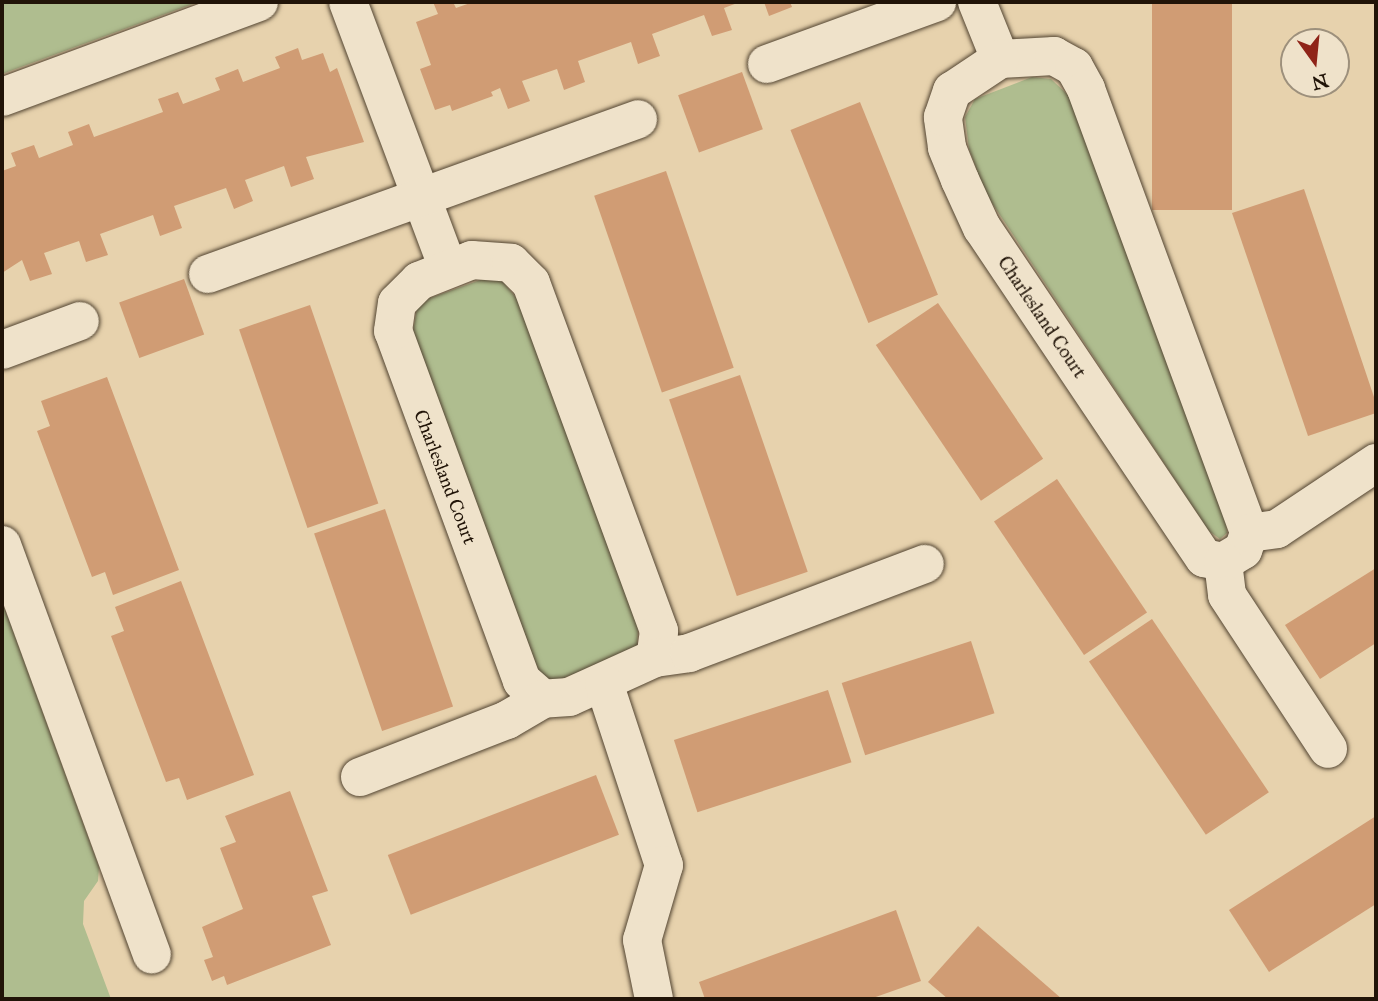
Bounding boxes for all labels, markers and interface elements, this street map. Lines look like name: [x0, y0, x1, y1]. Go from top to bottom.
north arrow: [1280, 28, 1350, 98]
text: N: [1309, 69, 1331, 95]
street label: Charlesland Court: [993, 252, 1091, 382]
street label: Charlesland Court: [409, 407, 481, 547]

